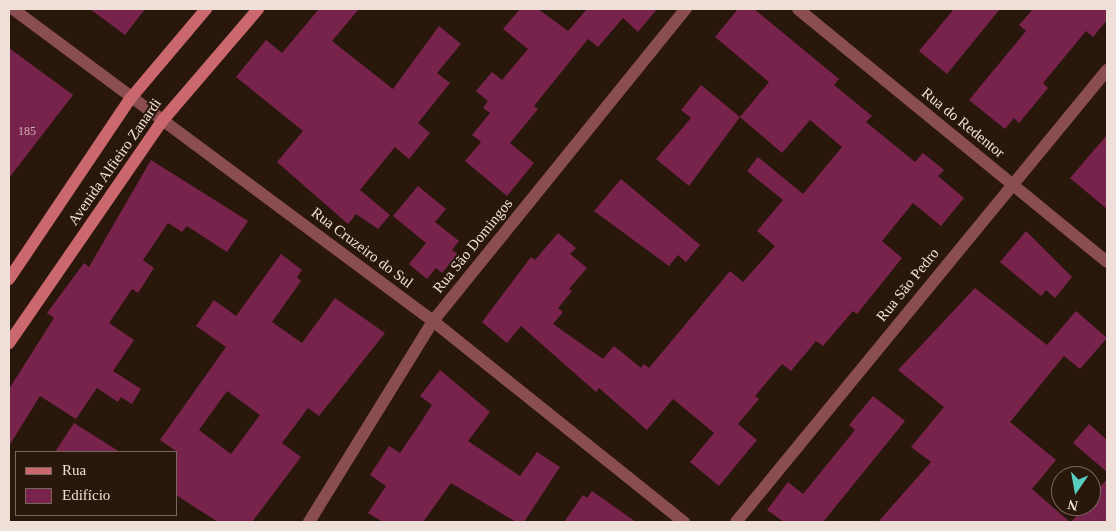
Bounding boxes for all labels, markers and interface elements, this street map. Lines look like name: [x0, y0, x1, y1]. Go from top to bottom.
street label: Rua do Redentor: [918, 84, 1008, 162]
street label: Avenida Alfieiro Zanardi: [64, 95, 166, 229]
house number: 185: [18, 125, 36, 139]
street label: Rua São Domingos: [429, 195, 517, 297]
street label: Rua Cruzeiro do Sul: [308, 204, 416, 292]
street label: Rua São Pedro: [873, 245, 943, 325]
legend: [15, 451, 178, 516]
text: Rua: [62, 462, 86, 478]
north arrow: [1051, 466, 1101, 516]
text: Edifício: [62, 487, 110, 503]
text: N: [1066, 497, 1079, 514]

